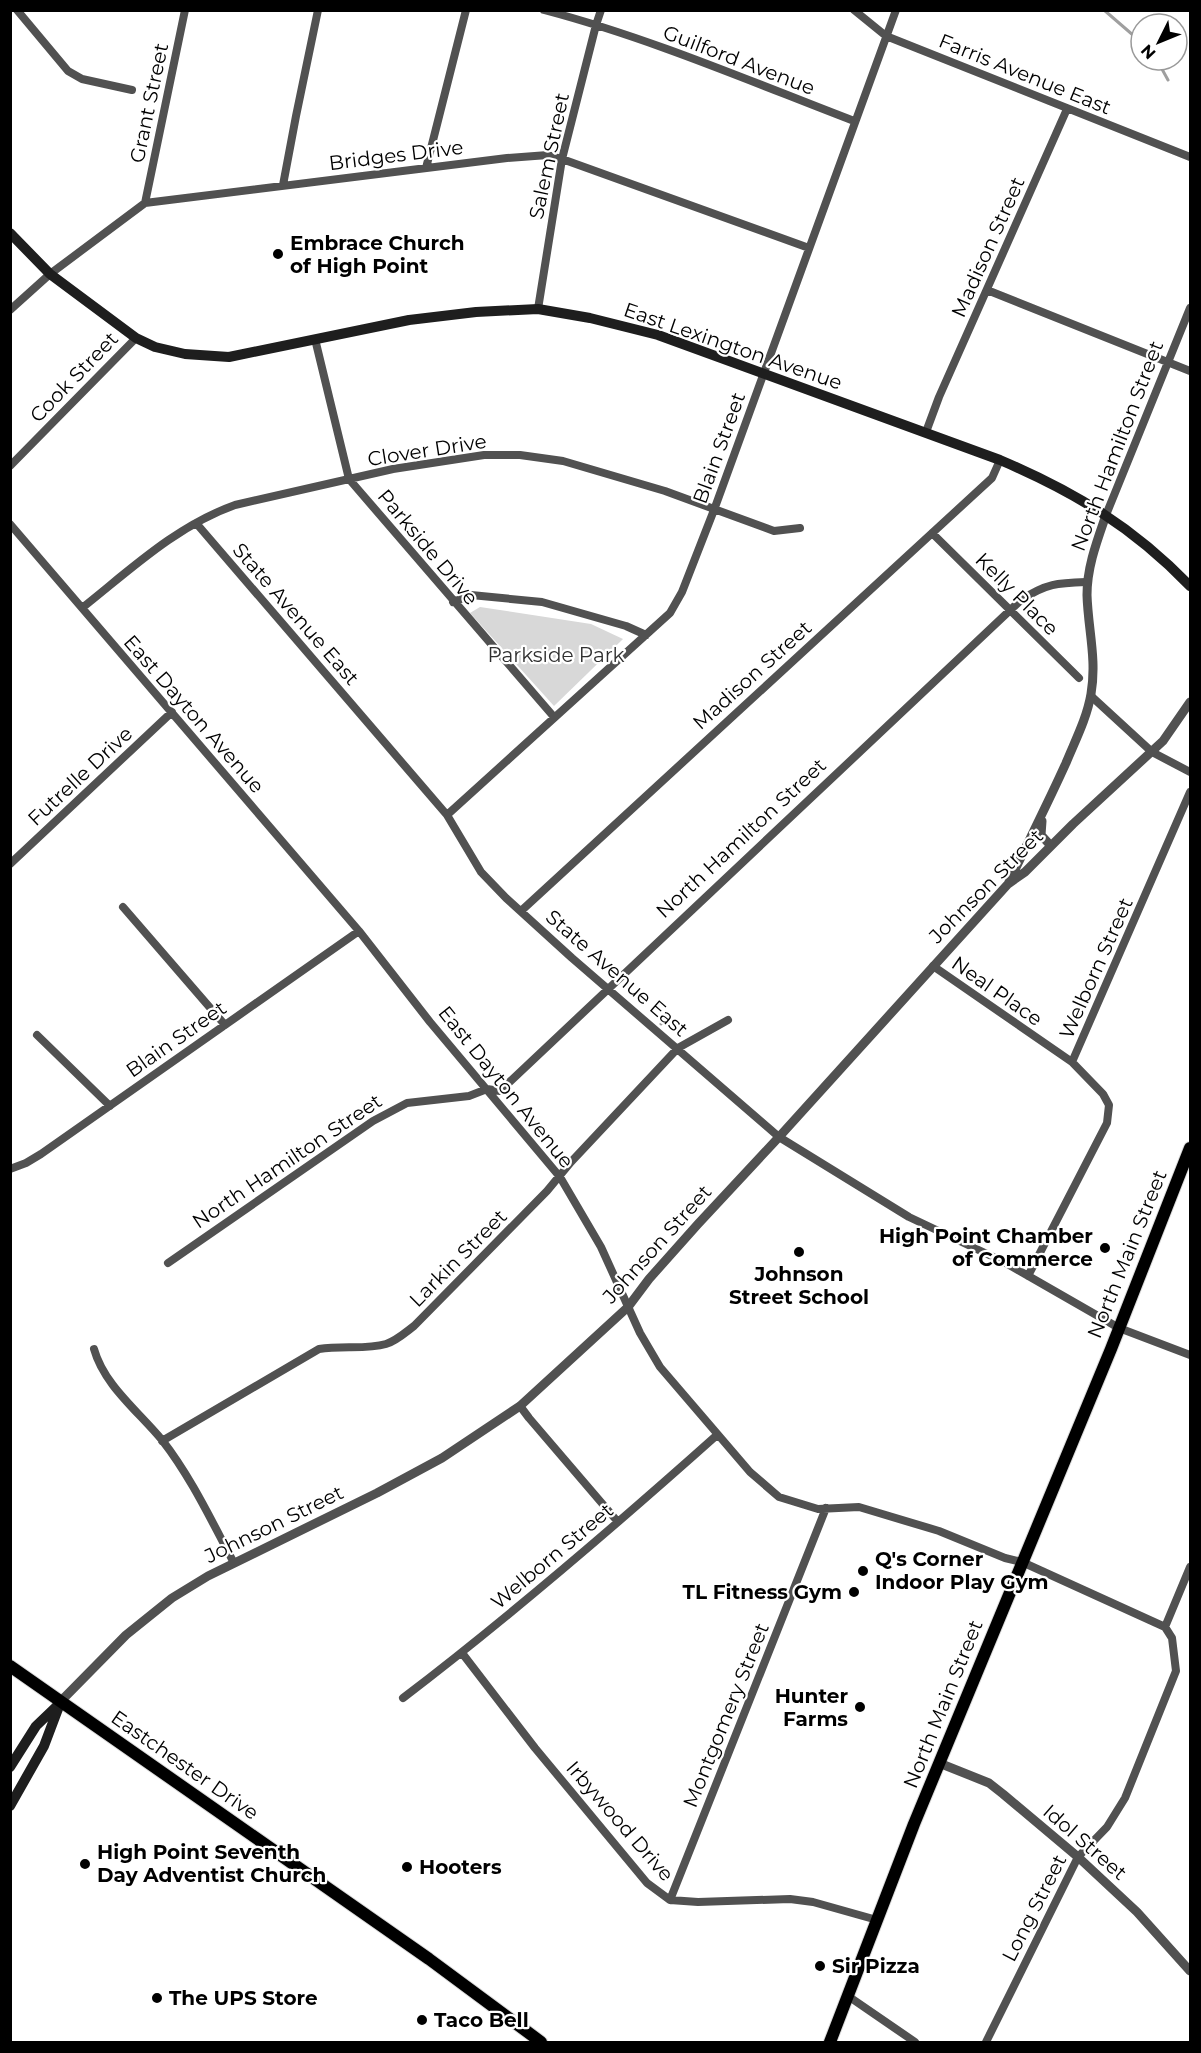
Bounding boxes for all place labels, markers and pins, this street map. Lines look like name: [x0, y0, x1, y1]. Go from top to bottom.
place label: Embrace Church of High Point: [290, 231, 464, 278]
marker: Embrace Church of High Point: [271, 247, 285, 261]
place label: High Point Chamber of Commerce: [879, 1224, 1093, 1271]
marker: High Point Chamber of Commerce: [1098, 1241, 1112, 1255]
marker: Johnson Street School: [792, 1245, 806, 1259]
place label: Johnson Street School: [729, 1262, 869, 1309]
place label: Q's Corner Indoor Play Gym: [875, 1547, 1049, 1594]
marker: Q's Corner Indoor Play Gym: [856, 1564, 870, 1578]
place label: TL Fitness Gym: [683, 1580, 842, 1604]
marker: TL Fitness Gym: [847, 1585, 861, 1599]
place label: Hunter Farms: [775, 1684, 848, 1731]
marker: Hunter Farms: [853, 1700, 867, 1714]
place label: High Point Seventh Day Adventist Church: [97, 1840, 326, 1887]
place label: Hooters: [419, 1855, 502, 1879]
marker: High Point Seventh Day Adventist Church: [78, 1857, 92, 1871]
marker: Hooters: [400, 1860, 414, 1874]
place label: Sir Pizza: [832, 1954, 920, 1978]
marker: Sir Pizza: [813, 1959, 827, 1973]
place label: The UPS Store: [169, 1986, 318, 2010]
marker: The UPS Store: [150, 1991, 164, 2005]
place label: Taco Bell: [434, 2008, 529, 2032]
marker: Taco Bell: [415, 2013, 429, 2027]

